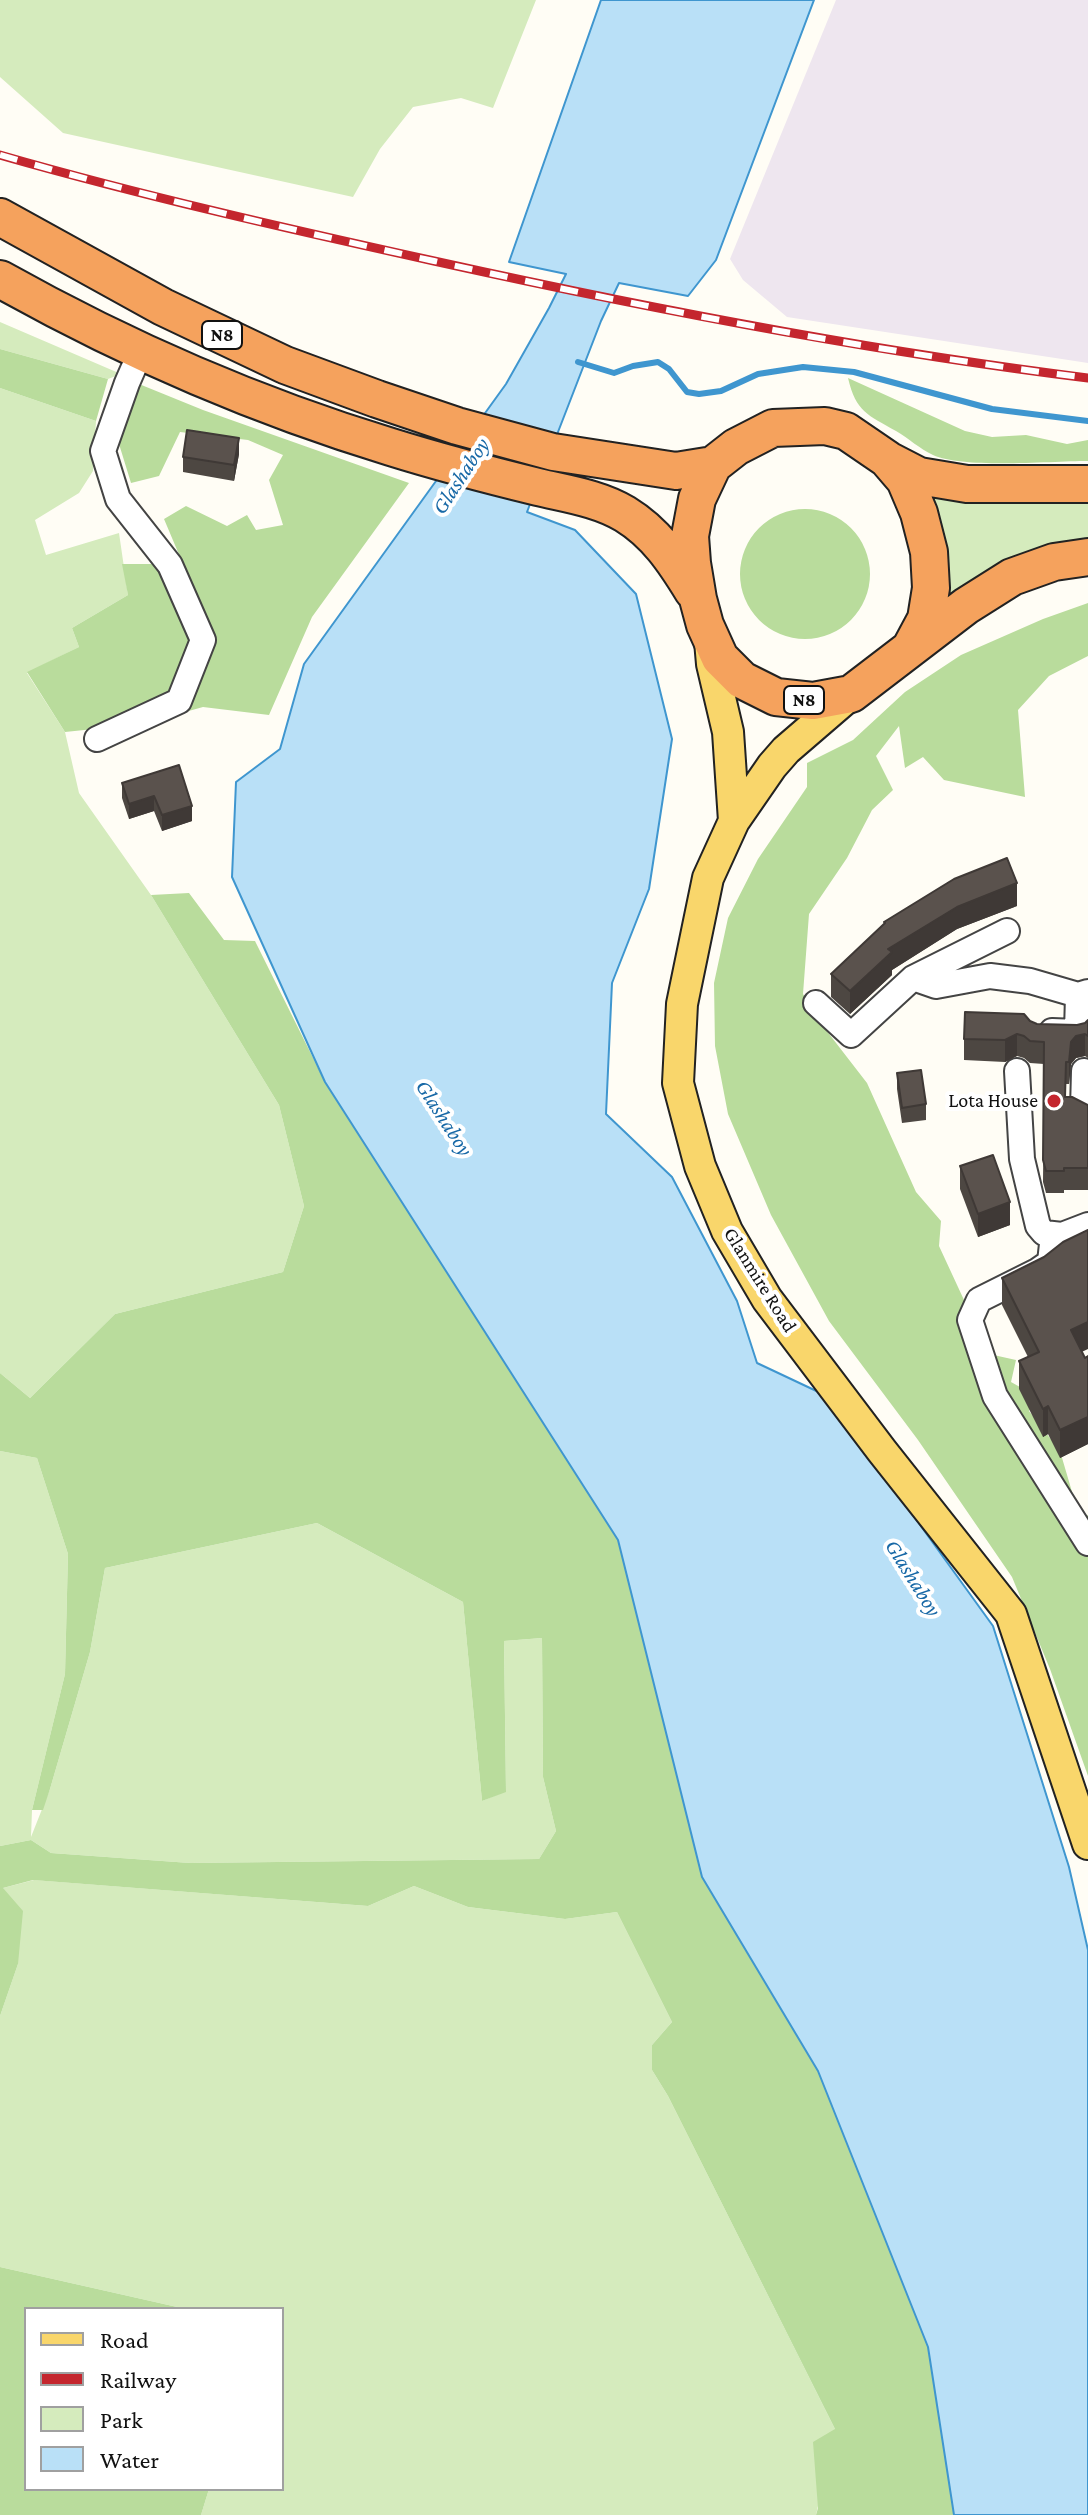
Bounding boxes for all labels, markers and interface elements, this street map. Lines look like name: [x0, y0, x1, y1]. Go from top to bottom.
road number: N8: [202, 321, 242, 349]
water label: Glashaboy: [427, 433, 495, 519]
road number: N8: [784, 686, 824, 714]
water label: Glashaboy: [410, 1075, 478, 1161]
place label: Lota House: [948, 1089, 1038, 1113]
marker: Lota House: [1045, 1092, 1063, 1110]
street label: Glanmire Road: [718, 1223, 802, 1337]
water label: Glashaboy: [879, 1535, 947, 1621]
legend: [24, 2307, 284, 2491]
text: Road: [100, 2326, 149, 2353]
text: Railway: [100, 2366, 176, 2393]
text: Park: [100, 2406, 143, 2433]
text: Water: [100, 2446, 159, 2473]

